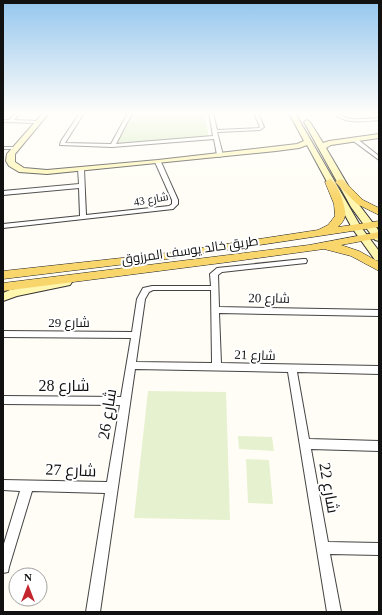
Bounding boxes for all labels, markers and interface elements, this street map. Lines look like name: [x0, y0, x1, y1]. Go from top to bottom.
street label: شارع 43: [133, 190, 170, 210]
street label: طريق خالد يوسف المرزوق: [121, 233, 259, 267]
street label: شارع 20: [248, 290, 290, 307]
street label: شارع 29: [48, 315, 90, 331]
street label: شارع 21: [234, 347, 276, 364]
street label: شارع 28: [39, 377, 90, 397]
street label: شارع 26: [95, 387, 122, 441]
street label: شارع 27: [45, 461, 97, 482]
street label: شارع 22: [313, 461, 342, 515]
north arrow: [8, 567, 48, 607]
text: N: [24, 571, 32, 583]

